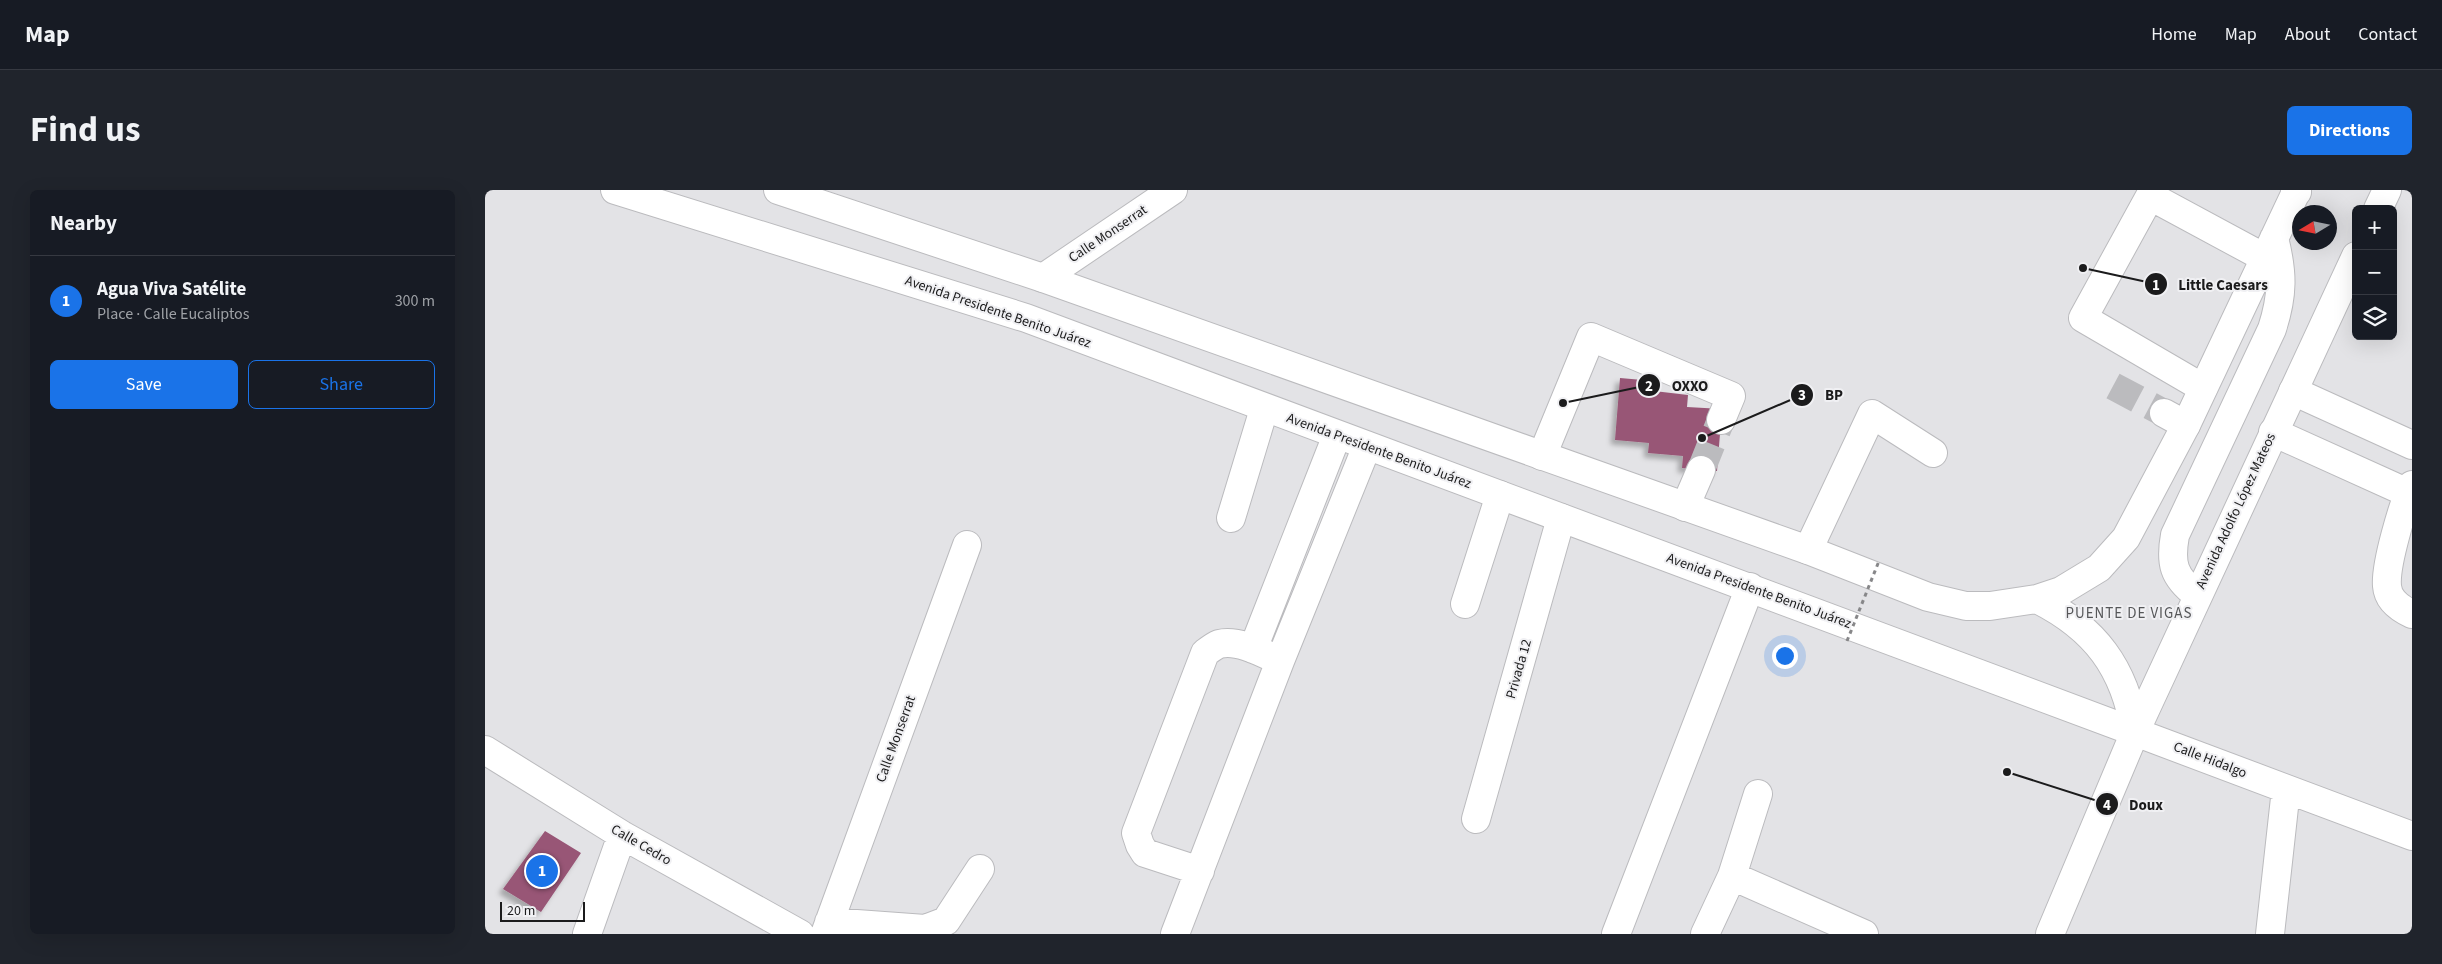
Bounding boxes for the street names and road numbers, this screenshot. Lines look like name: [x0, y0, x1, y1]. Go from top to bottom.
street label: Calle Monserrat: [1065, 200, 1152, 268]
street label: Avenida Presidente Benito Juárez: [902, 271, 1094, 353]
street label: Avenida Presidente Benito Juárez: [1284, 408, 1474, 494]
street label: Avenida Adolfo López Mateos: [2191, 430, 2281, 592]
street label: Avenida Presidente Benito Juárez: [1664, 548, 1854, 634]
street label: Privada 12: [1501, 637, 1537, 701]
street label: Calle Monserrat: [871, 693, 921, 785]
street label: Calle Hidalgo: [2170, 737, 2250, 783]
street label: Calle Cedro: [607, 820, 675, 870]

